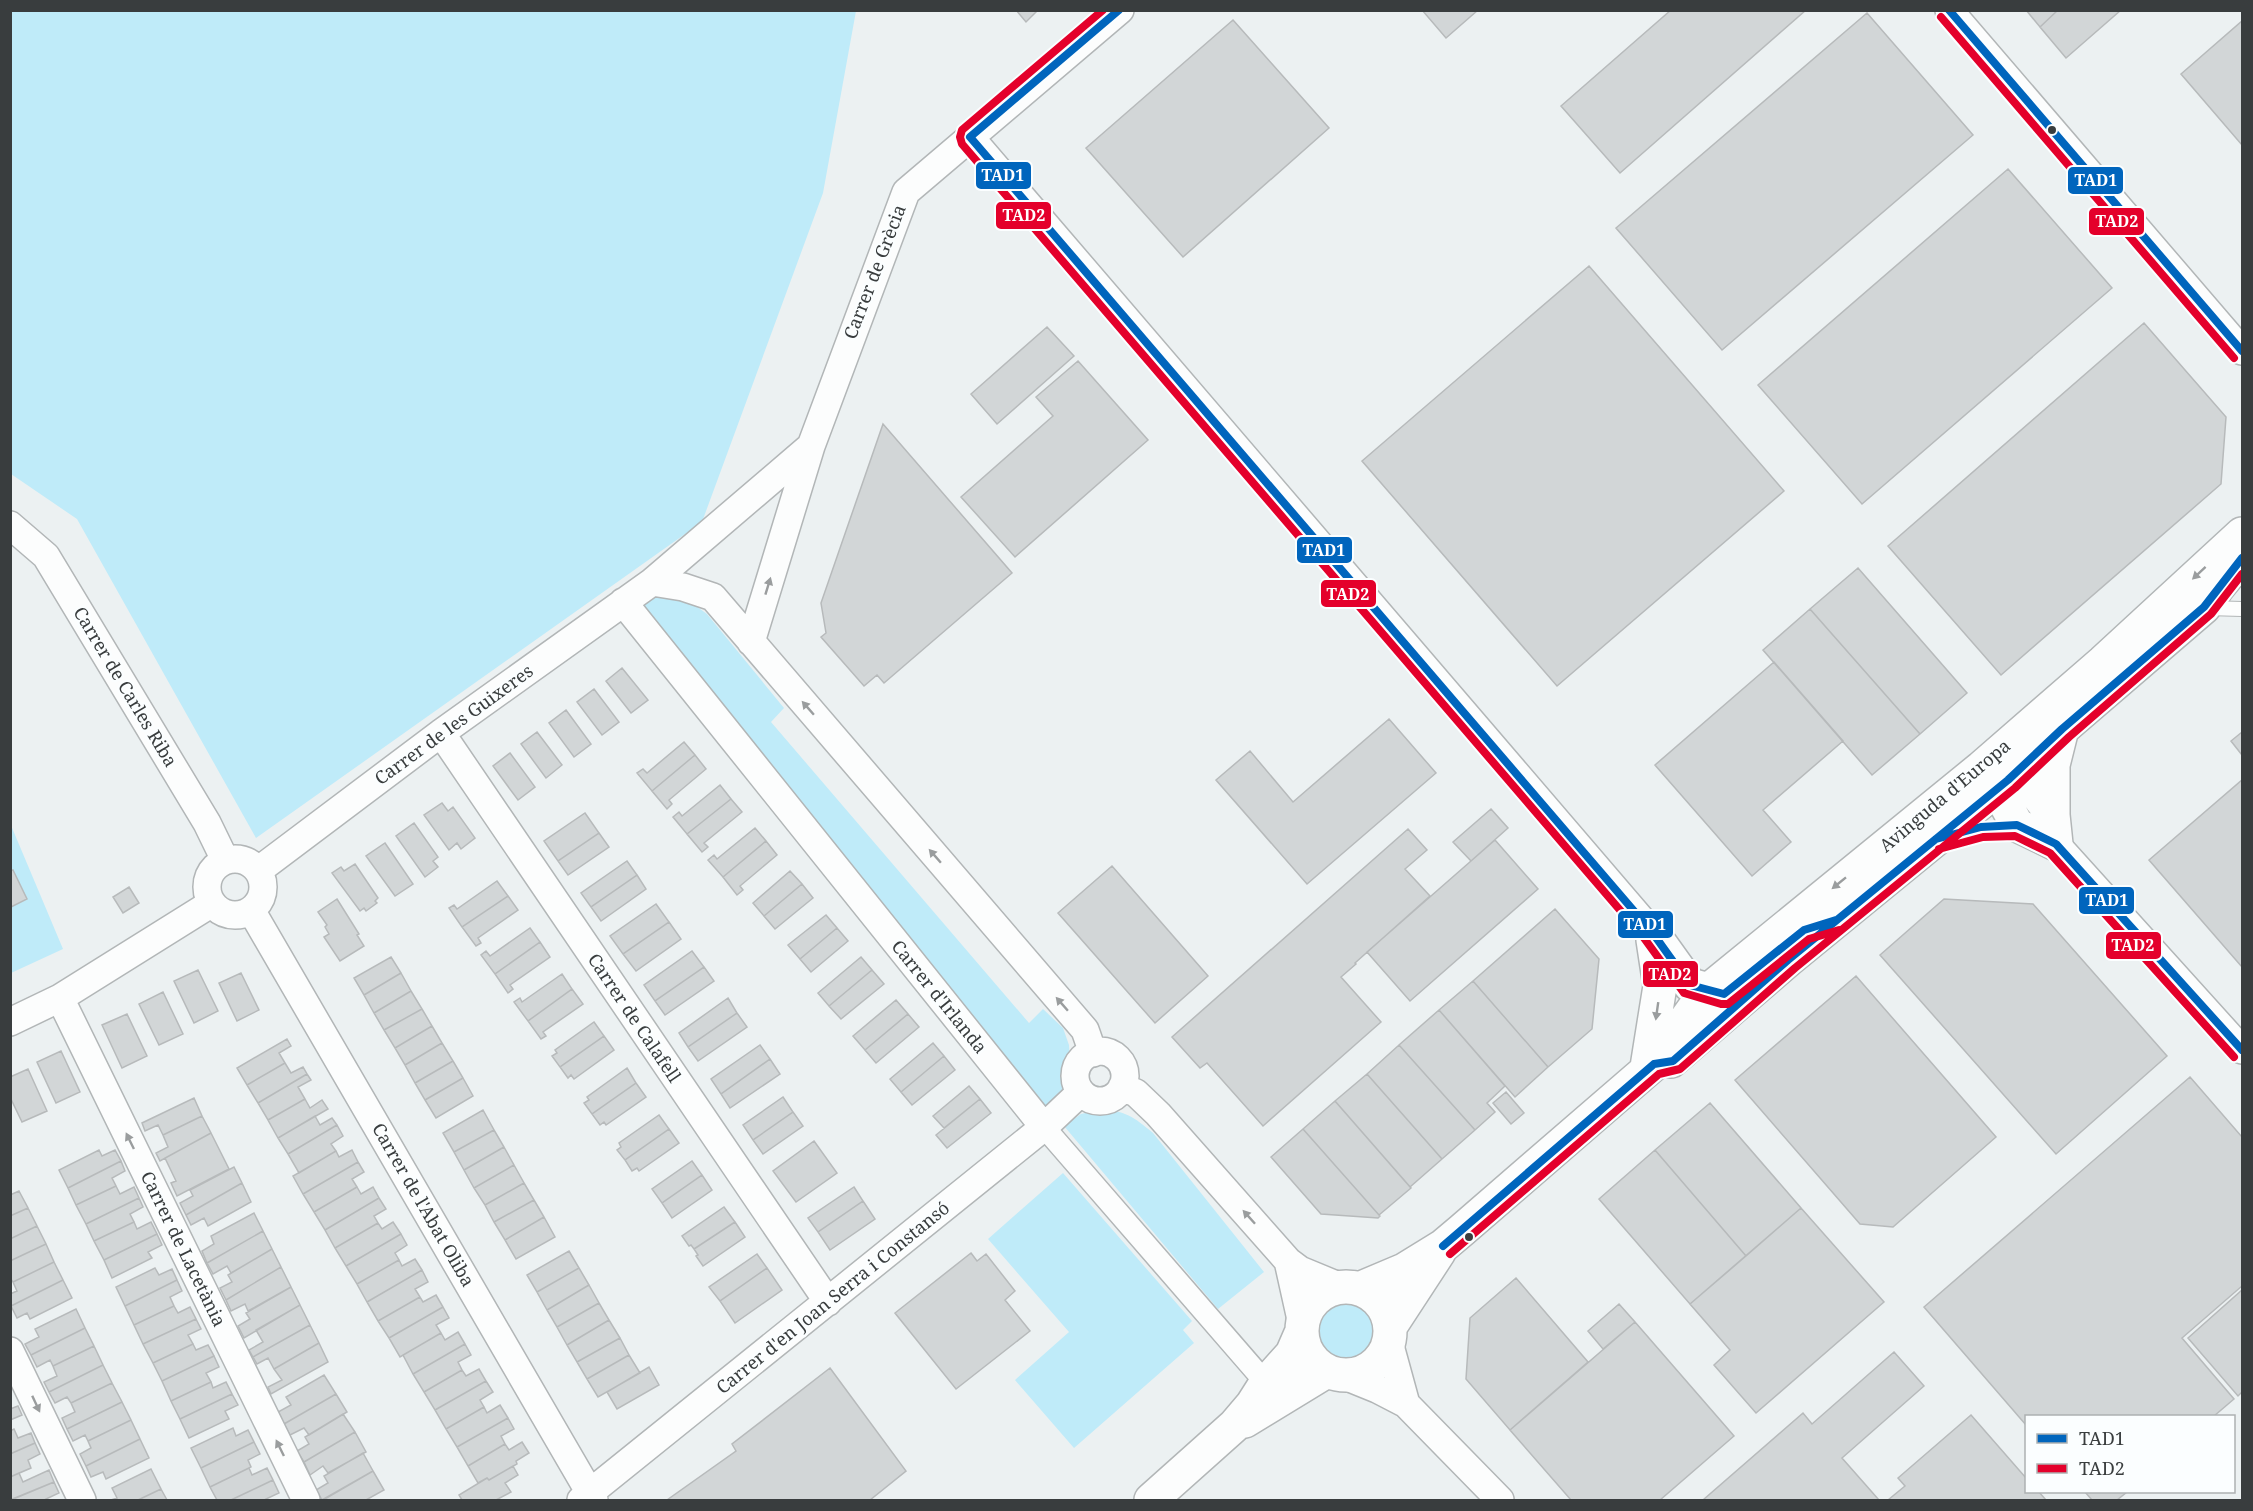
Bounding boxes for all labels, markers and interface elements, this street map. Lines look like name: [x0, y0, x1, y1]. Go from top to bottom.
unlabelled marker: [2046, 124, 2058, 136]
line badge: TAD1: [975, 161, 1032, 190]
text: TAD1: [982, 164, 1024, 186]
line badge: TAD1: [2067, 166, 2124, 195]
text: TAD1: [2075, 169, 2117, 191]
street label: Carrer de Grècia: [837, 201, 911, 342]
line badge: TAD2: [995, 201, 1052, 230]
text: TAD2: [1003, 204, 1045, 226]
line badge: TAD2: [2088, 207, 2145, 236]
text: TAD2: [2096, 210, 2138, 232]
line badge: TAD1: [1296, 536, 1353, 564]
text: TAD1: [1303, 539, 1345, 561]
one-way arrow: [2192, 566, 2207, 580]
one-way arrow: [764, 577, 773, 595]
line badge: TAD2: [1320, 579, 1377, 608]
text: TAD2: [1327, 583, 1369, 605]
street label: Carrer de Carles Riba: [69, 602, 183, 771]
street label: Carrer de les Guixeres: [369, 658, 538, 790]
one-way arrow: [802, 701, 815, 716]
street label: Avinguda d'Europa: [1874, 733, 2015, 857]
one-way arrow: [929, 849, 942, 864]
one-way arrow: [1832, 877, 1847, 889]
line badge: TAD1: [2078, 886, 2135, 915]
text: TAD1: [2086, 889, 2128, 911]
line badge: TAD1: [1617, 910, 1674, 939]
text: TAD1: [1624, 913, 1666, 935]
line badge: TAD2: [2105, 931, 2162, 960]
text: TAD2: [2112, 934, 2154, 956]
street label: Carrer d'Irlanda: [887, 935, 993, 1058]
street label: Carrer de Calafell: [583, 948, 687, 1087]
line badge: TAD2: [1642, 960, 1699, 988]
text: TAD2: [1649, 963, 1691, 985]
one-way arrow: [1056, 997, 1069, 1012]
one-way arrow: [1652, 1002, 1661, 1021]
street label: Carrer de l'Abat Oliba: [367, 1118, 481, 1291]
one-way arrow: [125, 1132, 134, 1149]
street label: Carrer de Lacetània: [136, 1167, 232, 1330]
street label: Carrer d'en Joan Serra i Constansó: [711, 1195, 954, 1399]
one-way arrow: [1243, 1210, 1256, 1225]
unlabelled marker: [1463, 1231, 1475, 1243]
one-way arrow: [31, 1395, 40, 1412]
legend: [2025, 1415, 2235, 1493]
text: TAD1: [2079, 1426, 2125, 1450]
one-way arrow: [275, 1439, 285, 1456]
text: TAD2: [2079, 1456, 2125, 1480]

